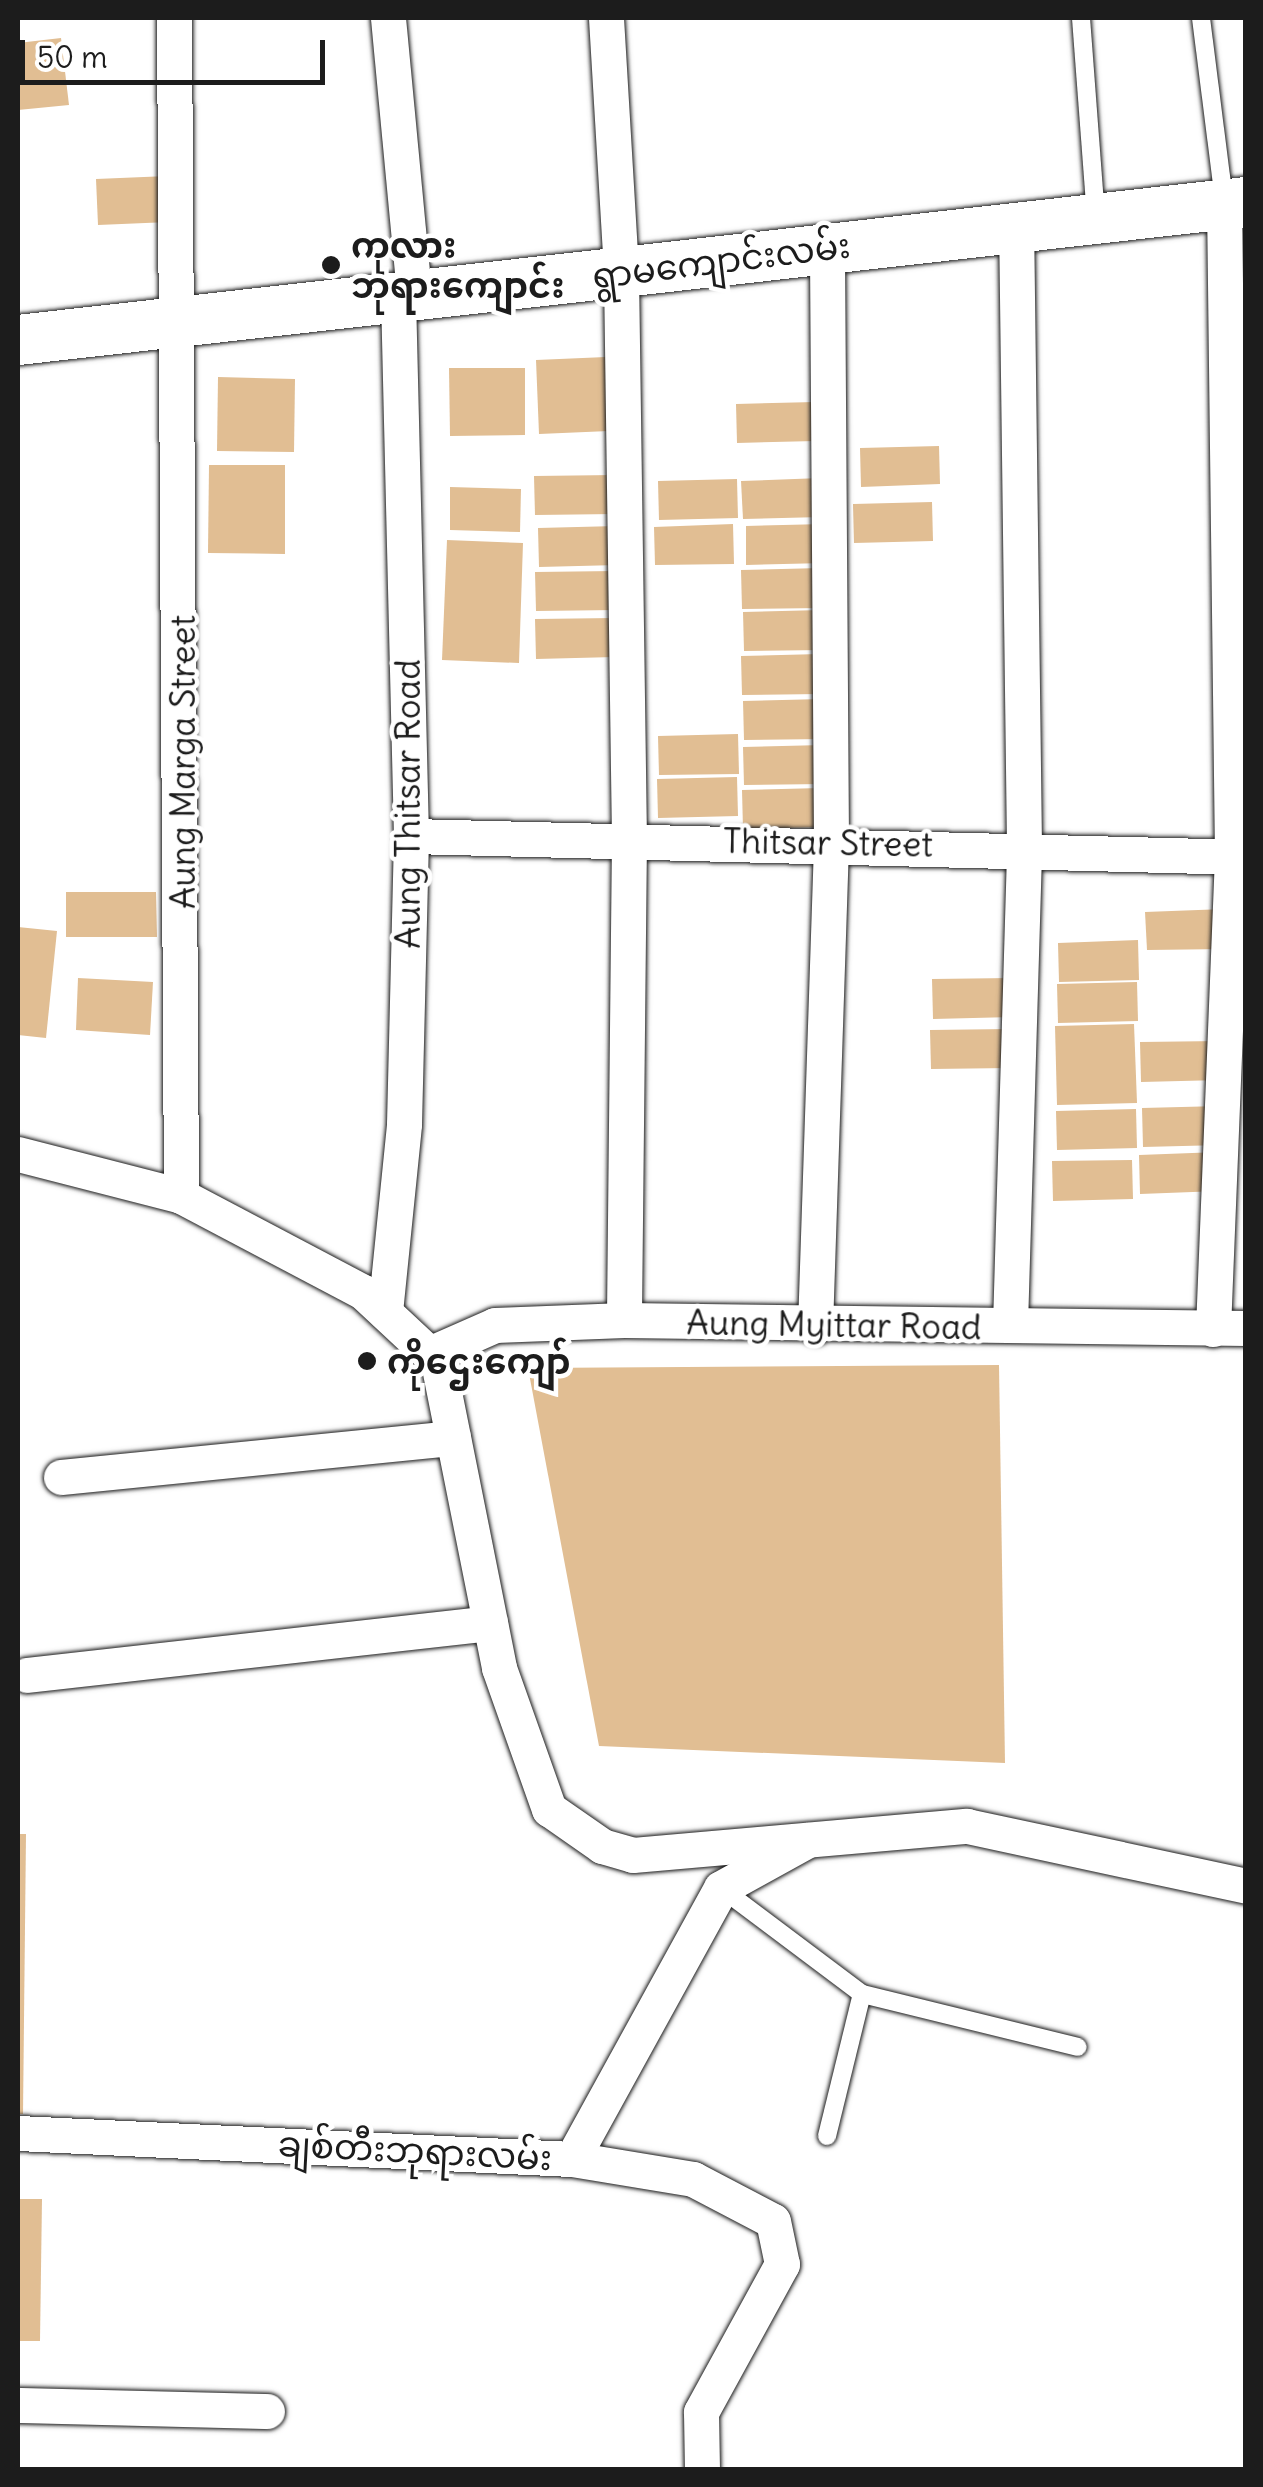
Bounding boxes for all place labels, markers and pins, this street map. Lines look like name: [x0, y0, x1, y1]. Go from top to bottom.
place label: ကုလား ဘုရားကျောင်း: [351, 224, 565, 306]
marker: ကုလား ဘုရားကျောင်း: [320, 254, 342, 276]
place label: ကိုဌေးကျော်: [387, 1340, 571, 1382]
marker: ကိုဌေးကျော်: [356, 1350, 378, 1372]

